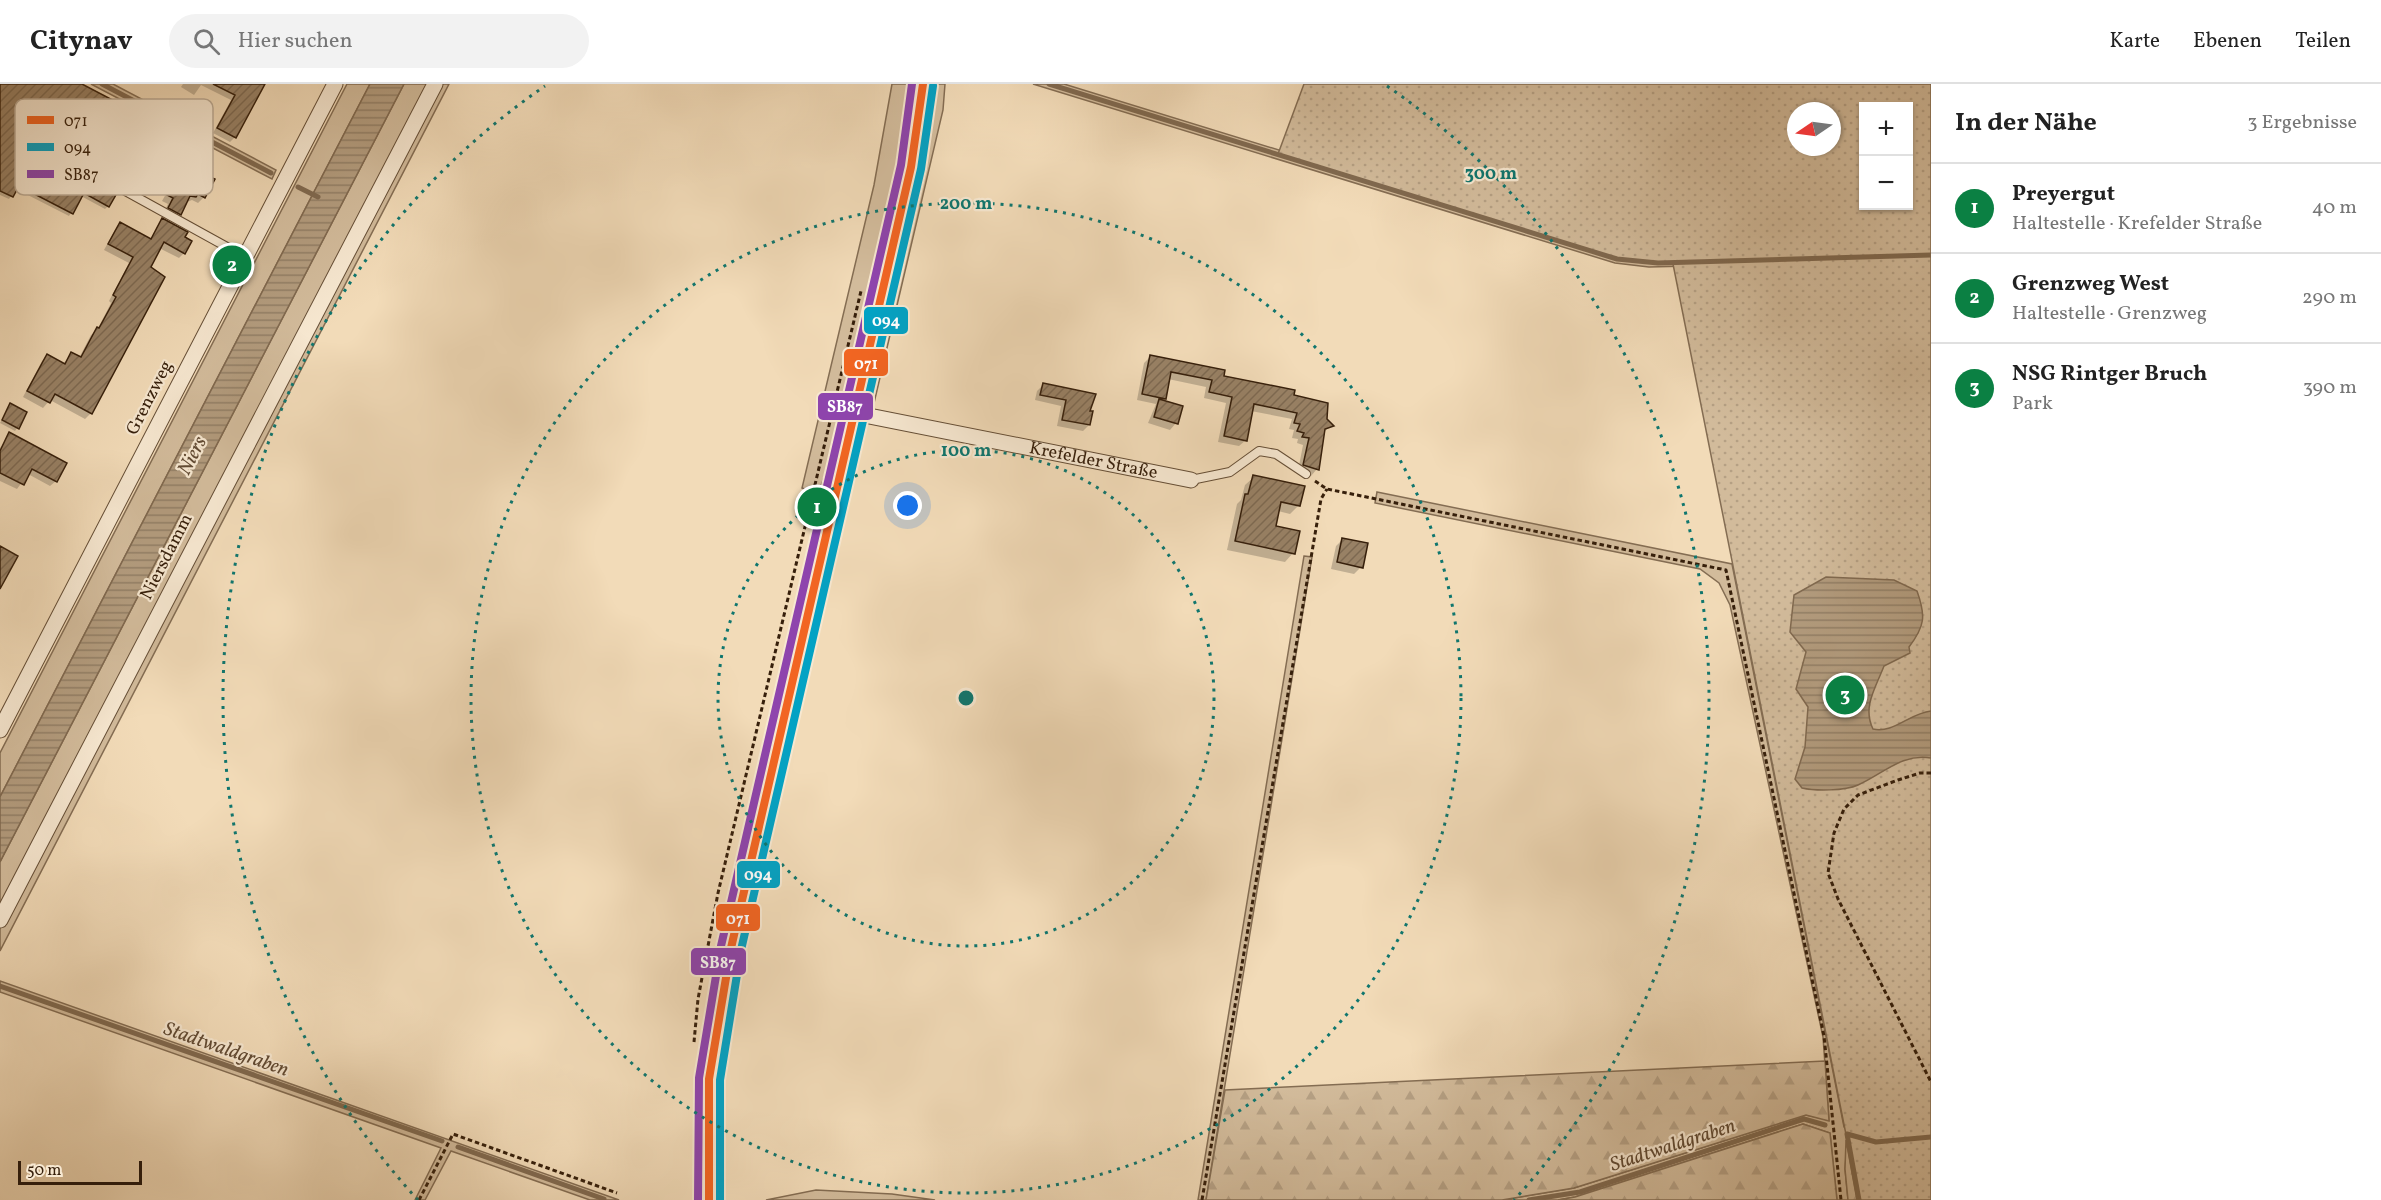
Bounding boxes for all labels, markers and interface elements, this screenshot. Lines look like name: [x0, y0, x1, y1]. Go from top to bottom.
search box: [169, 14, 589, 68]
text: Citynav: [30, 22, 133, 61]
icon: search: [190, 25, 223, 58]
text: Hier suchen: [238, 26, 353, 57]
text: Karte: [2109, 27, 2160, 56]
text: Ebenen: [2193, 27, 2262, 56]
text: Teilen: [2295, 27, 2351, 56]
legend: [15, 99, 213, 195]
north arrow: [1787, 102, 1841, 156]
map controls: [1859, 102, 1913, 210]
button: +: [1859, 102, 1913, 156]
text: In der Nähe: [1955, 105, 2097, 141]
text: 3 Ergebnisse: [2247, 109, 2357, 137]
text: 071: [64, 111, 88, 133]
text: 094: [64, 138, 91, 160]
button: −: [1859, 156, 1913, 210]
text: 300 m: [1465, 162, 1517, 187]
text: SB87: [64, 165, 99, 187]
text: Preyergut: [2012, 179, 2115, 210]
text: 200 m: [940, 192, 992, 217]
text: 1: [1970, 194, 1979, 222]
text: 40 m: [2312, 194, 2357, 222]
text: Haltestelle · Krefelder Straße: [2012, 210, 2262, 238]
pin: 2: [212, 242, 252, 288]
text: Grenzweg West: [2012, 269, 2169, 300]
text: 2: [1969, 284, 1980, 312]
text: 290 m: [2302, 284, 2357, 312]
text: Haltestelle · Grenzweg: [2012, 300, 2207, 328]
line badge: 094: [863, 306, 909, 335]
text: 094: [872, 311, 900, 333]
line badge: 071: [843, 348, 889, 377]
text: 071: [854, 354, 878, 376]
street label: Grenzweg: [121, 356, 179, 440]
text: NSG Rintger Bruch: [2012, 359, 2207, 390]
text: 3: [1969, 374, 1980, 402]
text: 390 m: [2303, 374, 2357, 402]
text: Park: [2012, 390, 2053, 418]
line badge: SB87: [817, 392, 874, 421]
text: SB87: [827, 397, 863, 419]
water label: Niers: [171, 431, 215, 480]
street label: Krefelder Straße: [1027, 436, 1160, 486]
text: 100 m: [941, 439, 991, 464]
pin: 1: [798, 484, 836, 530]
your location: [893, 491, 922, 520]
street label: Niersdamm: [135, 510, 199, 604]
pin: 3: [1826, 672, 1864, 718]
centre of rings: [956, 688, 976, 708]
line badge: 094: [736, 860, 781, 889]
text: 094: [744, 865, 772, 887]
line badge: 071: [715, 903, 761, 932]
text: 071: [726, 909, 750, 931]
line badge: SB87: [690, 947, 747, 976]
text: SB87: [700, 953, 736, 975]
water label: Stadtwaldgraben: [160, 1015, 292, 1085]
water label: Stadtwaldgraben: [1607, 1112, 1739, 1180]
scale bar: [18, 1158, 142, 1186]
text: 50 m: [27, 1160, 61, 1182]

